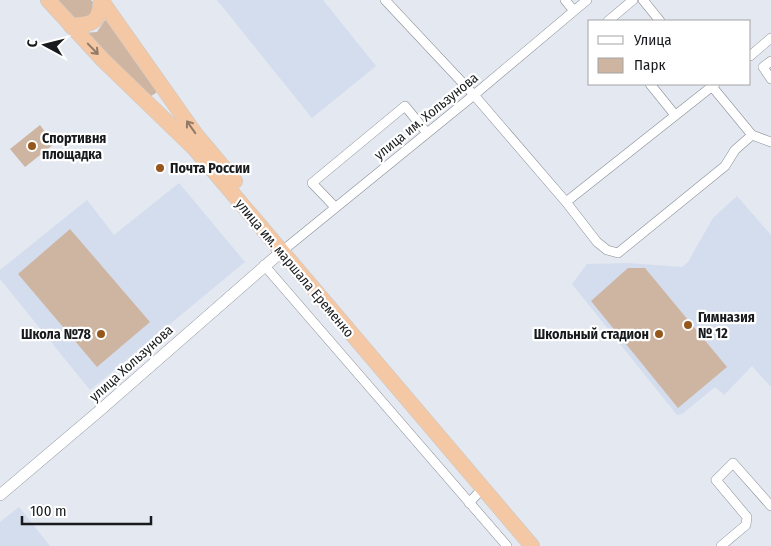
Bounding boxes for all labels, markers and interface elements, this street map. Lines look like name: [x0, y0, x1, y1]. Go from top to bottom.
north arrow: [20, 20, 70, 70]
legend: [588, 20, 751, 85]
text: Улица: [633, 31, 672, 49]
text: С: [24, 38, 42, 48]
one-way arrow: [87, 43, 99, 55]
text: Парк: [634, 56, 665, 74]
street label: улица им. Хользунова: [371, 69, 482, 164]
one-way arrow: [186, 120, 196, 134]
place label: Спортивня площадка: [42, 130, 106, 163]
marker: Спортивня площадка: [26, 140, 38, 152]
place label: Почта России: [170, 160, 250, 177]
marker: Почта России: [154, 162, 166, 174]
street label: улица им. маршала Еременко: [232, 196, 357, 341]
place label: Гимназия № 12: [698, 309, 755, 342]
marker: Гимназия № 12: [682, 319, 694, 331]
street label: улица Хользунова: [86, 321, 177, 405]
place label: Школа №78: [21, 326, 92, 343]
place label: Школьный стадион: [534, 326, 649, 343]
marker: Школа №78: [95, 328, 107, 340]
marker: Школьный стадион: [653, 328, 665, 340]
scale bar: [22, 494, 151, 526]
text: 100 m: [30, 502, 67, 520]

